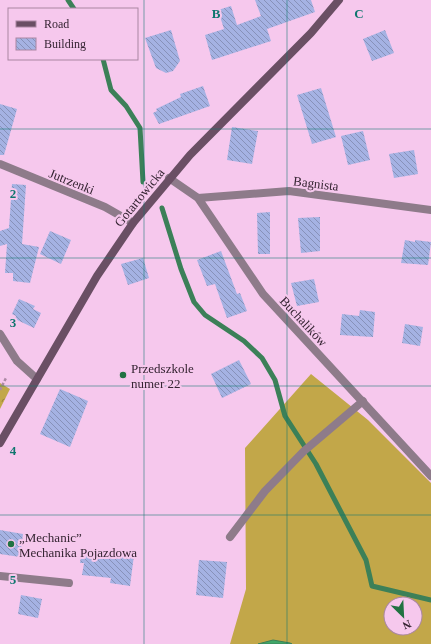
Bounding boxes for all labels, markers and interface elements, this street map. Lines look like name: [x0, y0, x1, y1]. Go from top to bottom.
text: B: [212, 6, 221, 21]
text: C: [354, 6, 364, 21]
legend: [8, 8, 138, 60]
text: Road: [44, 17, 69, 31]
text: Building: [44, 37, 86, 51]
street label: Gotartowicka: [111, 165, 168, 230]
street label: Jutrzenki: [47, 166, 97, 197]
street label: Bagnista: [292, 173, 340, 194]
text: 2: [10, 186, 16, 201]
street label: Buchalików: [277, 293, 331, 350]
text: 3: [10, 315, 17, 330]
place label: Przedszkole numer 22: [131, 361, 194, 391]
marker: Przedszkole numer 22: [118, 370, 128, 380]
text: 4: [10, 443, 17, 458]
place label: „Mechanic” Mechanika Pojazdowa: [19, 530, 137, 560]
marker: „Mechanic” Mechanika Pojazdowa: [6, 539, 16, 549]
text: 5: [10, 572, 17, 587]
north arrow: [383, 596, 423, 636]
text: N: [401, 618, 413, 632]

